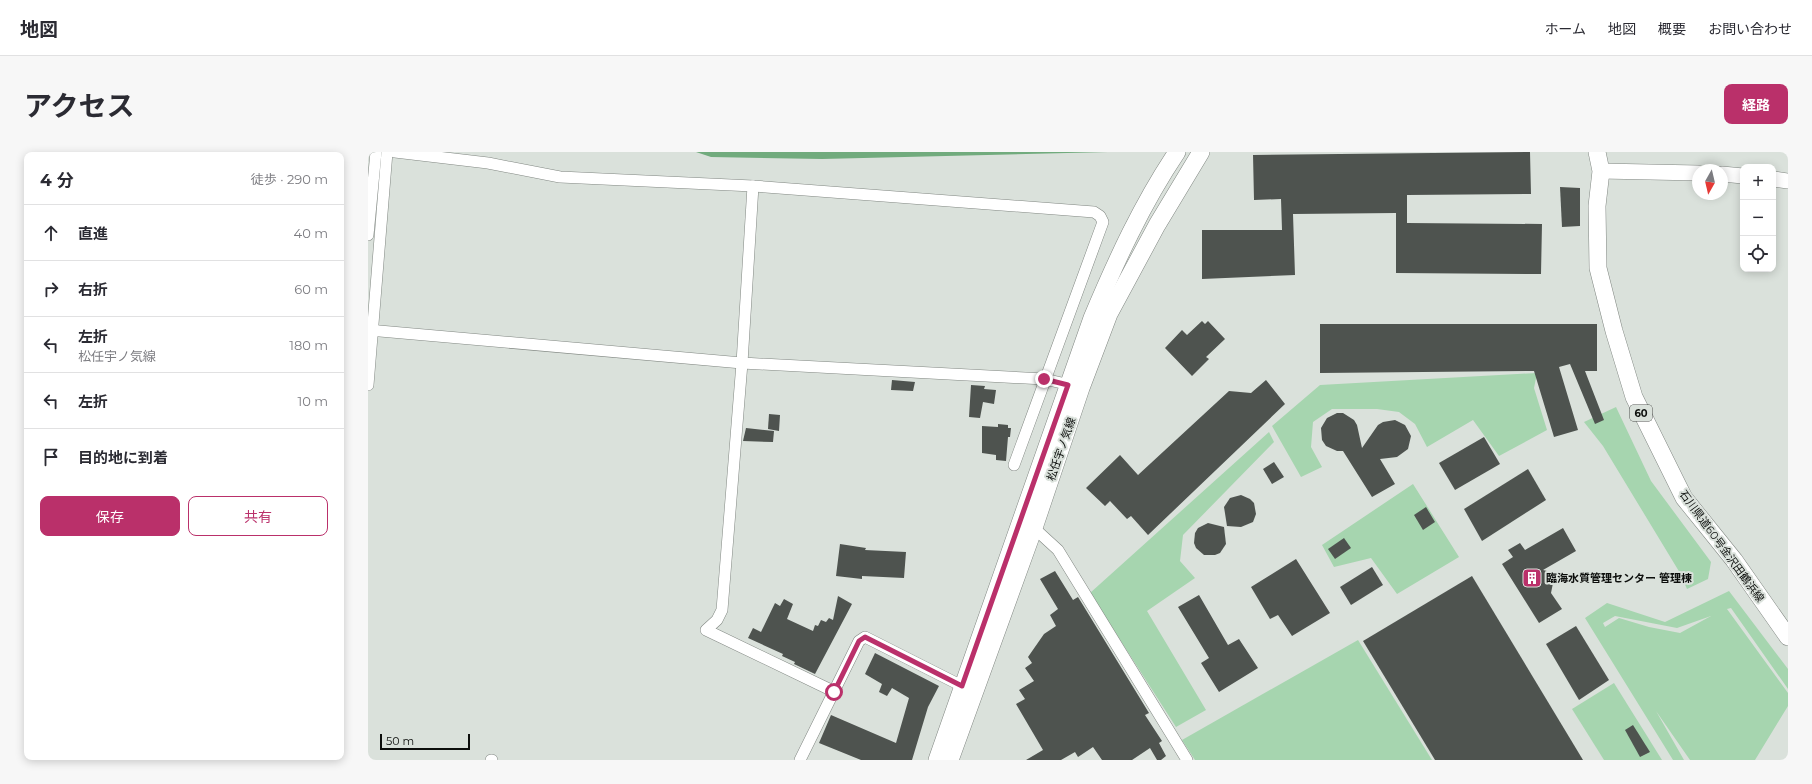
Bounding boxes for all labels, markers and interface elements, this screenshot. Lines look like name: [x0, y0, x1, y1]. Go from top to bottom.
text: 地図: [20, 18, 58, 41]
text: ホーム: [1544, 20, 1586, 38]
text: 地図: [1608, 20, 1636, 38]
text: 概要: [1658, 20, 1686, 38]
text: お問い合わせ: [1708, 20, 1792, 38]
button: 経路: [1724, 84, 1788, 124]
text: アクセス: [24, 89, 135, 123]
north arrow: [1692, 164, 1728, 200]
map controls: [1740, 164, 1776, 272]
button: +: [1740, 164, 1776, 200]
text: 4 分: [40, 170, 74, 190]
text: 徒歩 · 290 m: [251, 171, 328, 187]
button: −: [1740, 200, 1776, 236]
icon: ahead: [40, 222, 62, 244]
text: 直進: [78, 224, 108, 243]
text: 40 m: [294, 225, 328, 241]
button: locate: [1740, 236, 1776, 272]
icon: right: [40, 278, 62, 300]
text: 右折: [78, 280, 108, 299]
text: 60 m: [294, 281, 328, 297]
text: 左折: [78, 327, 108, 346]
icon: left: [40, 334, 62, 356]
text: 180 m: [289, 337, 328, 353]
text: 松任宇ノ気線: [78, 348, 156, 364]
route end: [1035, 370, 1053, 388]
icon: left: [40, 390, 62, 412]
text: 左折: [78, 392, 108, 411]
text: 10 m: [298, 393, 328, 409]
road number: 60: [1630, 405, 1652, 421]
street label: 松任宇ノ気線: [1044, 416, 1078, 482]
icon: arrive: [40, 446, 62, 468]
text: 目的地に到着: [78, 448, 168, 467]
street label: 石川県道60号金沢田鶴浜線: [1677, 487, 1767, 605]
button: 保存: [40, 496, 180, 536]
button: 共有: [188, 496, 328, 536]
building icon: 臨海水質管理センター 管理棟: [1521, 567, 1543, 589]
place label: 臨海水質管理センター 管理棟: [1546, 571, 1692, 585]
route start: [825, 683, 843, 701]
scale bar: [380, 732, 470, 751]
text: 50 m: [386, 734, 414, 748]

